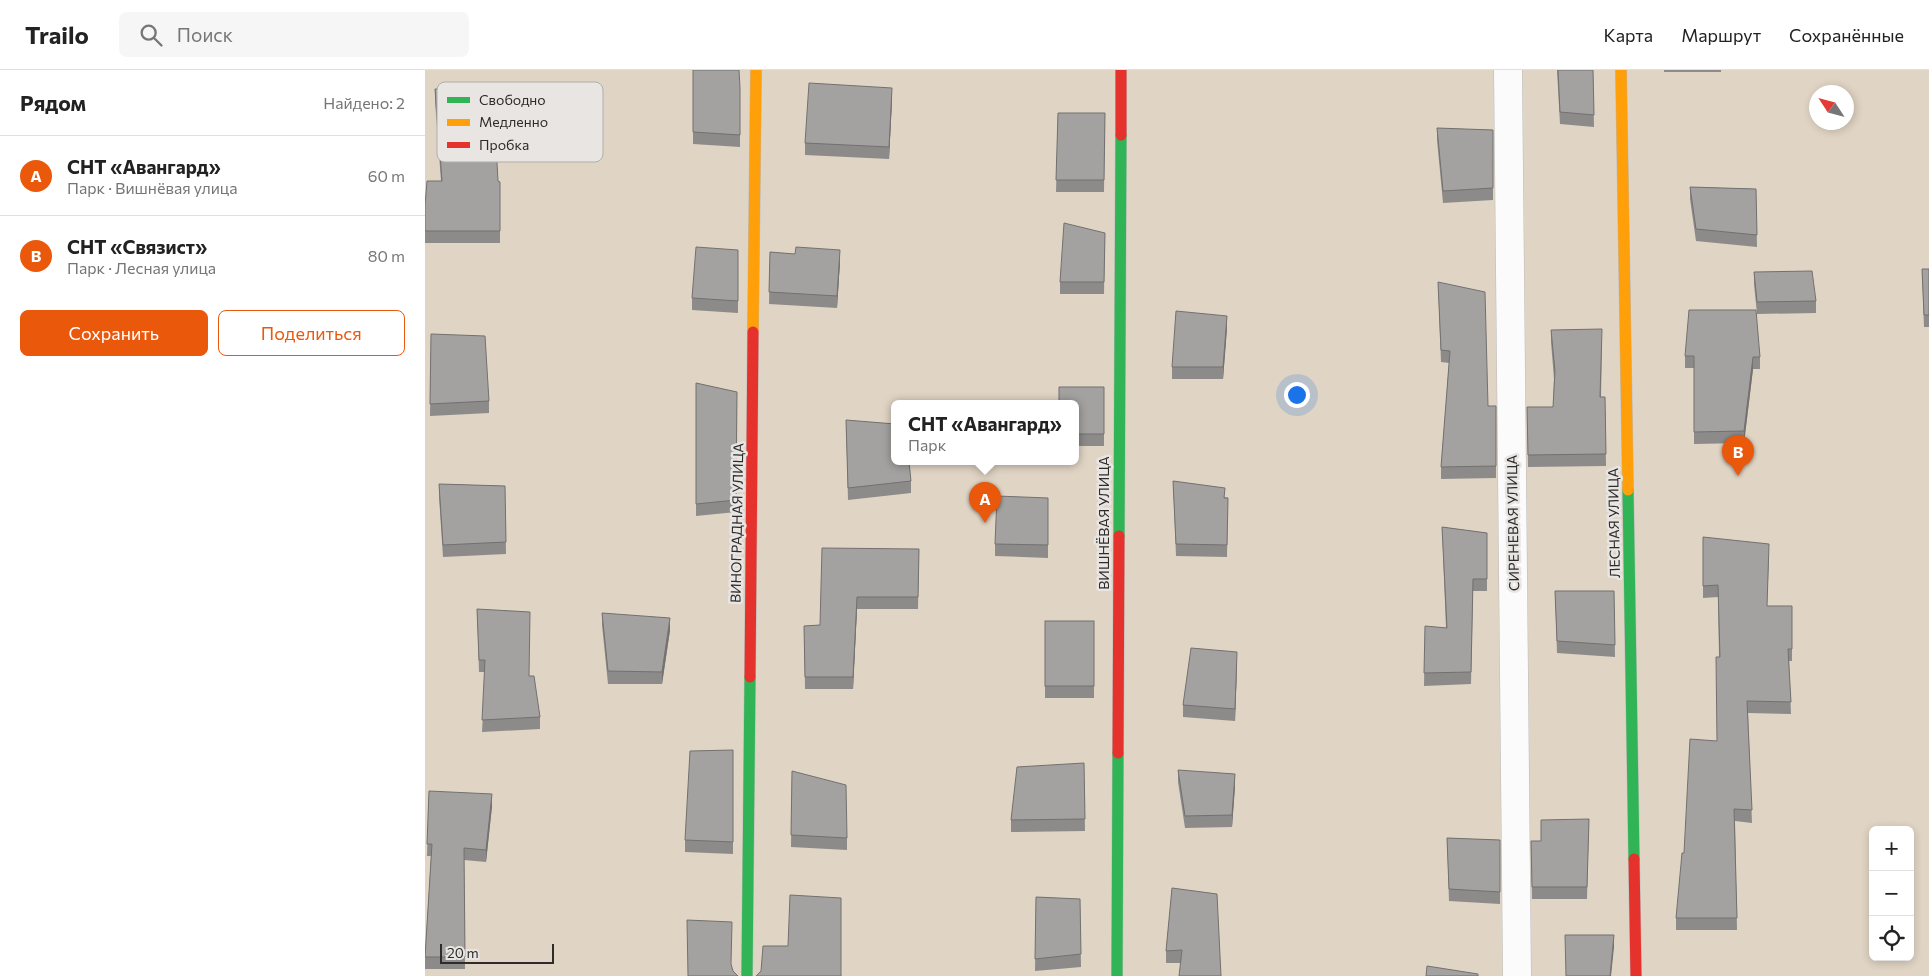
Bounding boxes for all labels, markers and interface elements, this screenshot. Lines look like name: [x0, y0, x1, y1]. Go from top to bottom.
search box: [119, 12, 469, 57]
text: Trailo: [25, 20, 89, 49]
icon: search: [137, 21, 165, 49]
text: Поиск: [177, 23, 233, 46]
text: Карта: [1604, 24, 1653, 46]
text: Маршрут: [1681, 24, 1761, 46]
text: Сохранённые: [1789, 24, 1904, 46]
legend: [437, 82, 603, 162]
north arrow: [1809, 85, 1854, 130]
text: Рядом: [20, 90, 86, 115]
text: Свободно: [479, 91, 546, 108]
text: Найдено: 2: [323, 93, 405, 112]
text: Медленно: [479, 113, 548, 130]
text: Пробка: [479, 136, 529, 153]
text: СНТ «Авангард»: [67, 155, 221, 178]
text: A: [30, 166, 42, 185]
text: 60 m: [368, 166, 405, 185]
text: Парк · Вишнёвая улица: [67, 178, 237, 197]
text: СНТ «Связист»: [67, 235, 207, 258]
text: B: [31, 246, 41, 265]
text: 80 m: [368, 246, 405, 265]
text: Парк · Лесная улица: [67, 258, 216, 277]
button: Сохранить: [20, 310, 208, 356]
button: Поделиться: [218, 310, 405, 356]
your location: [1284, 382, 1310, 408]
popup: [891, 400, 1079, 465]
text: СНТ «Авангард»: [908, 412, 1062, 435]
text: Парк: [908, 435, 946, 454]
pin: B: [1722, 435, 1754, 476]
street label: ВИНОГРАДНАЯ УЛИЦА: [727, 443, 746, 603]
street label: СИРЕНЕВАЯ УЛИЦА: [1503, 454, 1522, 591]
street label: ВИШНЁВАЯ УЛИЦА: [1095, 456, 1112, 590]
street label: ЛЕСНАЯ УЛИЦА: [1604, 467, 1623, 578]
pin: A: [969, 482, 1001, 523]
map controls: [1869, 826, 1914, 961]
button: +: [1869, 826, 1914, 871]
button: −: [1869, 871, 1914, 916]
button: locate: [1869, 916, 1914, 961]
scale bar: [440, 941, 554, 964]
text: 20 m: [447, 944, 479, 961]

